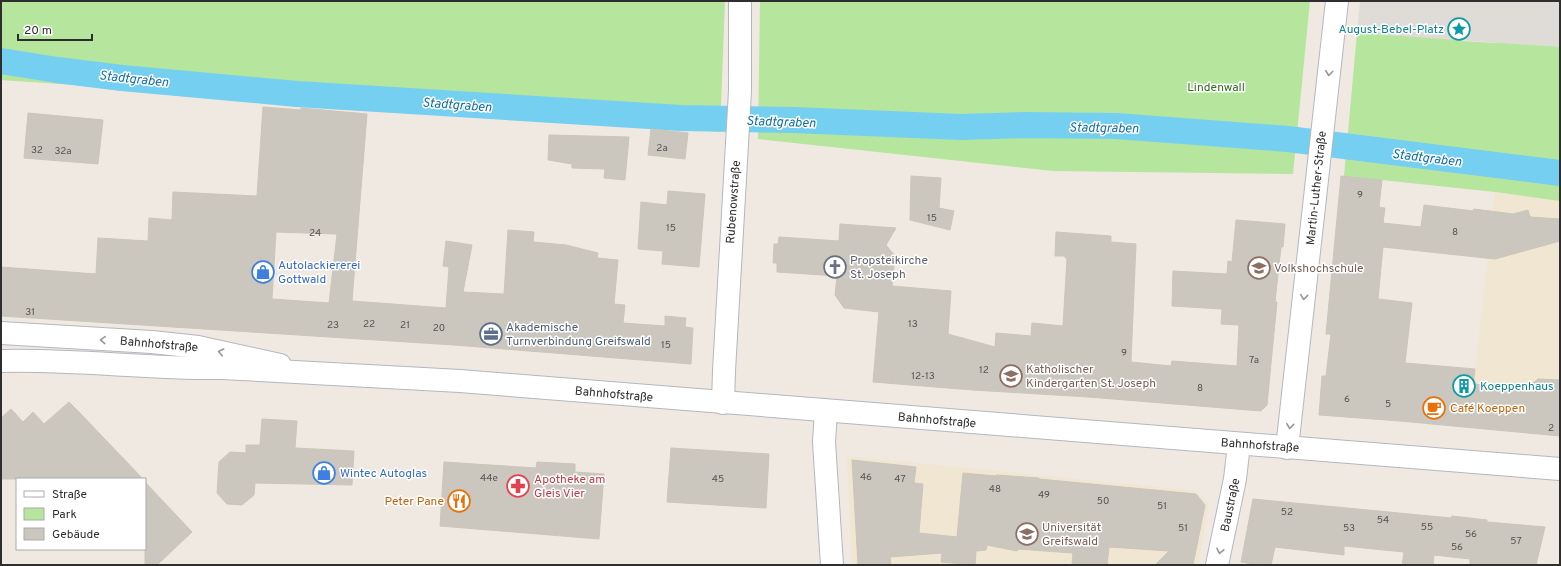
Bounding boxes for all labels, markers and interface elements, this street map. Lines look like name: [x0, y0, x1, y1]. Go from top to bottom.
scale bar: [18, 16, 92, 42]
place icon: August-Bebel-Platz: [1446, 16, 1472, 42]
place label: August-Bebel-Platz: [1339, 22, 1444, 38]
text: 20 m: [24, 23, 52, 39]
water label: Stadtgraben: [98, 68, 169, 92]
one-way arrow: [1325, 70, 1334, 76]
park label: Lindenwall: [1187, 80, 1245, 96]
water label: Stadtgraben: [422, 96, 492, 116]
water label: Stadtgraben: [746, 114, 816, 132]
water label: Stadtgraben: [1069, 120, 1139, 138]
street label: Martin-Luther-Straße: [1303, 130, 1331, 246]
house number: 2a: [656, 142, 668, 155]
house number: 32: [31, 144, 43, 157]
house number: 32a: [54, 145, 72, 158]
water label: Stadtgraben: [1391, 147, 1462, 171]
street label: Rubenowstraße: [723, 160, 745, 244]
house number: 9: [1357, 189, 1363, 202]
house number: 15: [927, 212, 937, 225]
house number: 15: [666, 222, 676, 235]
house number: 8: [1452, 226, 1458, 239]
house number: 24: [309, 227, 321, 240]
place label: Propsteikirche St. Joseph: [850, 253, 928, 283]
church icon: Propsteikirche St. Joseph: [822, 254, 848, 280]
school or university icon: Volkshochschule: [1246, 255, 1272, 281]
place label: Autolackiererei Gottwald: [278, 258, 360, 288]
shop icon: Autolackiererei Gottwald: [250, 259, 276, 285]
place label: Volkshochschule: [1274, 261, 1364, 277]
one-way arrow: [1300, 294, 1309, 300]
house number: 31: [25, 306, 35, 319]
house number: 22: [363, 318, 375, 331]
house number: 13: [908, 318, 918, 331]
house number: 23: [327, 319, 339, 332]
house number: 21: [400, 319, 410, 332]
place label: Akademische Turnverbindung Greifswald: [506, 320, 651, 350]
office icon: Akademische Turnverbindung Greifswald: [478, 321, 504, 347]
house number: 20: [433, 322, 445, 335]
street label: Bahnhofstraße: [119, 334, 199, 356]
one-way arrow: [100, 335, 106, 344]
house number: 15: [661, 339, 671, 352]
house number: 9: [1121, 347, 1127, 360]
one-way arrow: [218, 349, 224, 357]
house number: 7a: [1249, 354, 1259, 367]
place label: Katholischer Kindergarten St. Joseph: [1026, 362, 1156, 392]
school or university icon: Katholischer Kindergarten St. Joseph: [998, 363, 1024, 389]
house number: 12: [979, 364, 989, 377]
house number: 12-13: [911, 370, 935, 383]
building icon: Koeppenhaus: [1451, 373, 1477, 399]
place label: Koeppenhaus: [1480, 379, 1554, 395]
house number: 8: [1197, 382, 1203, 395]
street label: Bahnhofstraße: [574, 384, 654, 406]
house number: 6: [1344, 393, 1350, 406]
cafe icon: Café Koeppen: [1421, 395, 1447, 421]
house number: 5: [1385, 398, 1391, 411]
place label: Café Koeppen: [1450, 401, 1525, 417]
street label: Bahnhofstraße: [897, 410, 977, 432]
house number: 2: [1548, 422, 1554, 435]
one-way arrow: [1285, 423, 1294, 429]
street label: Bahnhofstraße: [1220, 435, 1300, 457]
shop icon: Wintec Autoglas: [311, 460, 337, 486]
place label: Wintec Autoglas: [340, 466, 427, 482]
house number: 46: [860, 471, 872, 484]
house number: 44e: [480, 472, 498, 485]
place label: Apotheke am Gleis Vier: [534, 472, 605, 502]
pharmacy icon: Apotheke am Gleis Vier: [505, 473, 531, 499]
house number: 45: [712, 473, 724, 486]
house number: 47: [894, 473, 906, 486]
street label: Baustraße: [1217, 477, 1244, 533]
legend: [16, 478, 146, 550]
house number: 48: [989, 483, 1001, 496]
text: Straße: [52, 487, 87, 503]
restaurant icon: Peter Pane: [446, 488, 472, 514]
house number: 49: [1038, 489, 1050, 502]
place label: Peter Pane: [384, 494, 444, 510]
house number: 50: [1097, 495, 1109, 508]
house number: 51: [1157, 500, 1167, 513]
house number: 52: [1281, 506, 1293, 519]
text: Park: [52, 507, 77, 523]
house number: 54: [1377, 514, 1389, 527]
place label: Universität Greifswald: [1042, 520, 1101, 550]
school or university icon: Universität Greifswald: [1014, 521, 1040, 547]
house number: 55: [1421, 521, 1433, 534]
house number: 51: [1178, 522, 1188, 535]
house number: 53: [1343, 522, 1355, 535]
text: Gebäude: [52, 527, 100, 543]
house number: 56: [1465, 528, 1477, 541]
house number: 57: [1510, 535, 1522, 548]
house number: 56: [1451, 541, 1463, 554]
one-way arrow: [1216, 548, 1224, 554]

